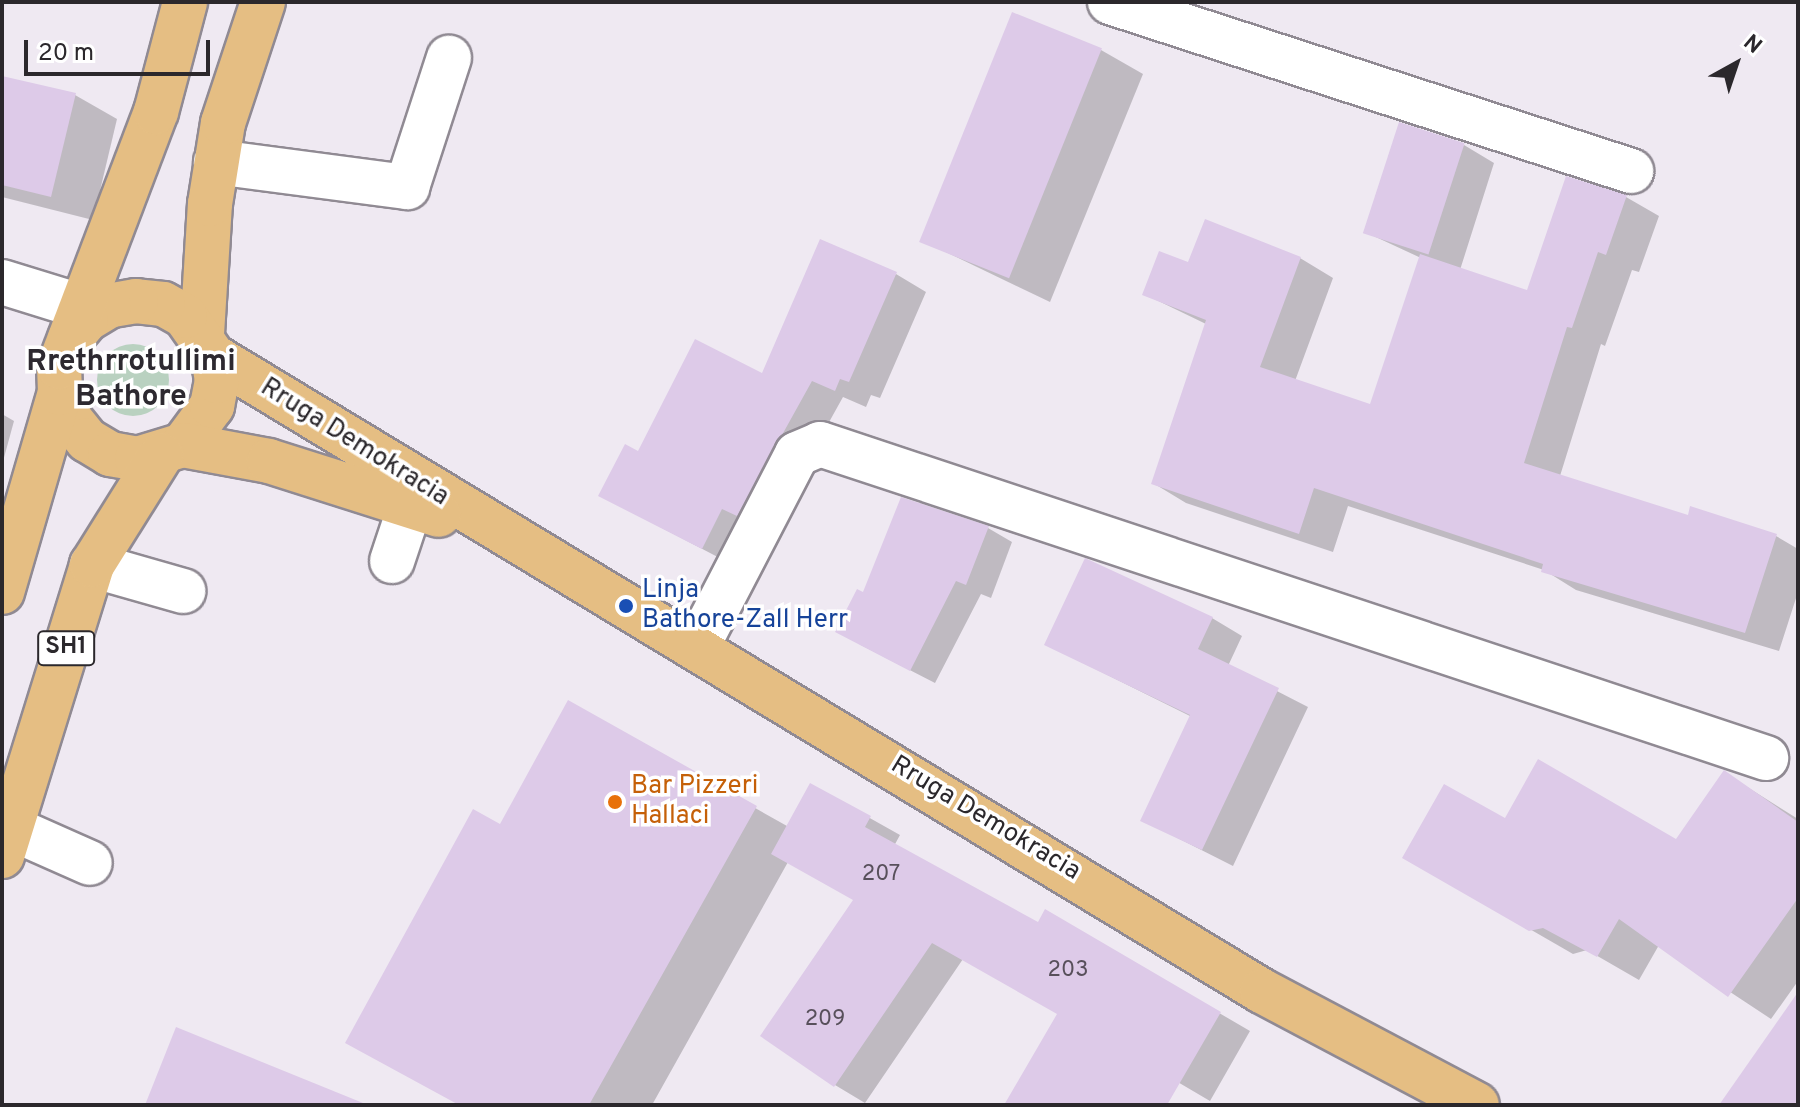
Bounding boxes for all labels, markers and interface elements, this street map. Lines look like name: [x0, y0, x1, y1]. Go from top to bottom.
scale bar: [28, 24, 214, 74]
north arrow: [1696, 24, 1776, 104]
text: N: [1737, 30, 1766, 61]
text: 20 m: [38, 39, 94, 69]
district label: Rrethrrotullimi Bathore: [26, 345, 236, 416]
street label: Rruga Demokracia: [254, 373, 454, 513]
place label: Linja Bathore-Zall Herr: [642, 575, 848, 636]
marker: Linja Bathore-Zall Herr: [617, 597, 635, 615]
road number: SH1: [36, 628, 96, 668]
street label: Rruga Demokracia: [884, 750, 1086, 888]
place label: Bar Pizzeri Hallaci: [631, 771, 758, 832]
marker: Bar Pizzeri Hallaci: [606, 793, 624, 811]
house number: 207: [862, 862, 900, 888]
house number: 203: [1048, 958, 1088, 984]
house number: 209: [805, 1007, 845, 1033]

